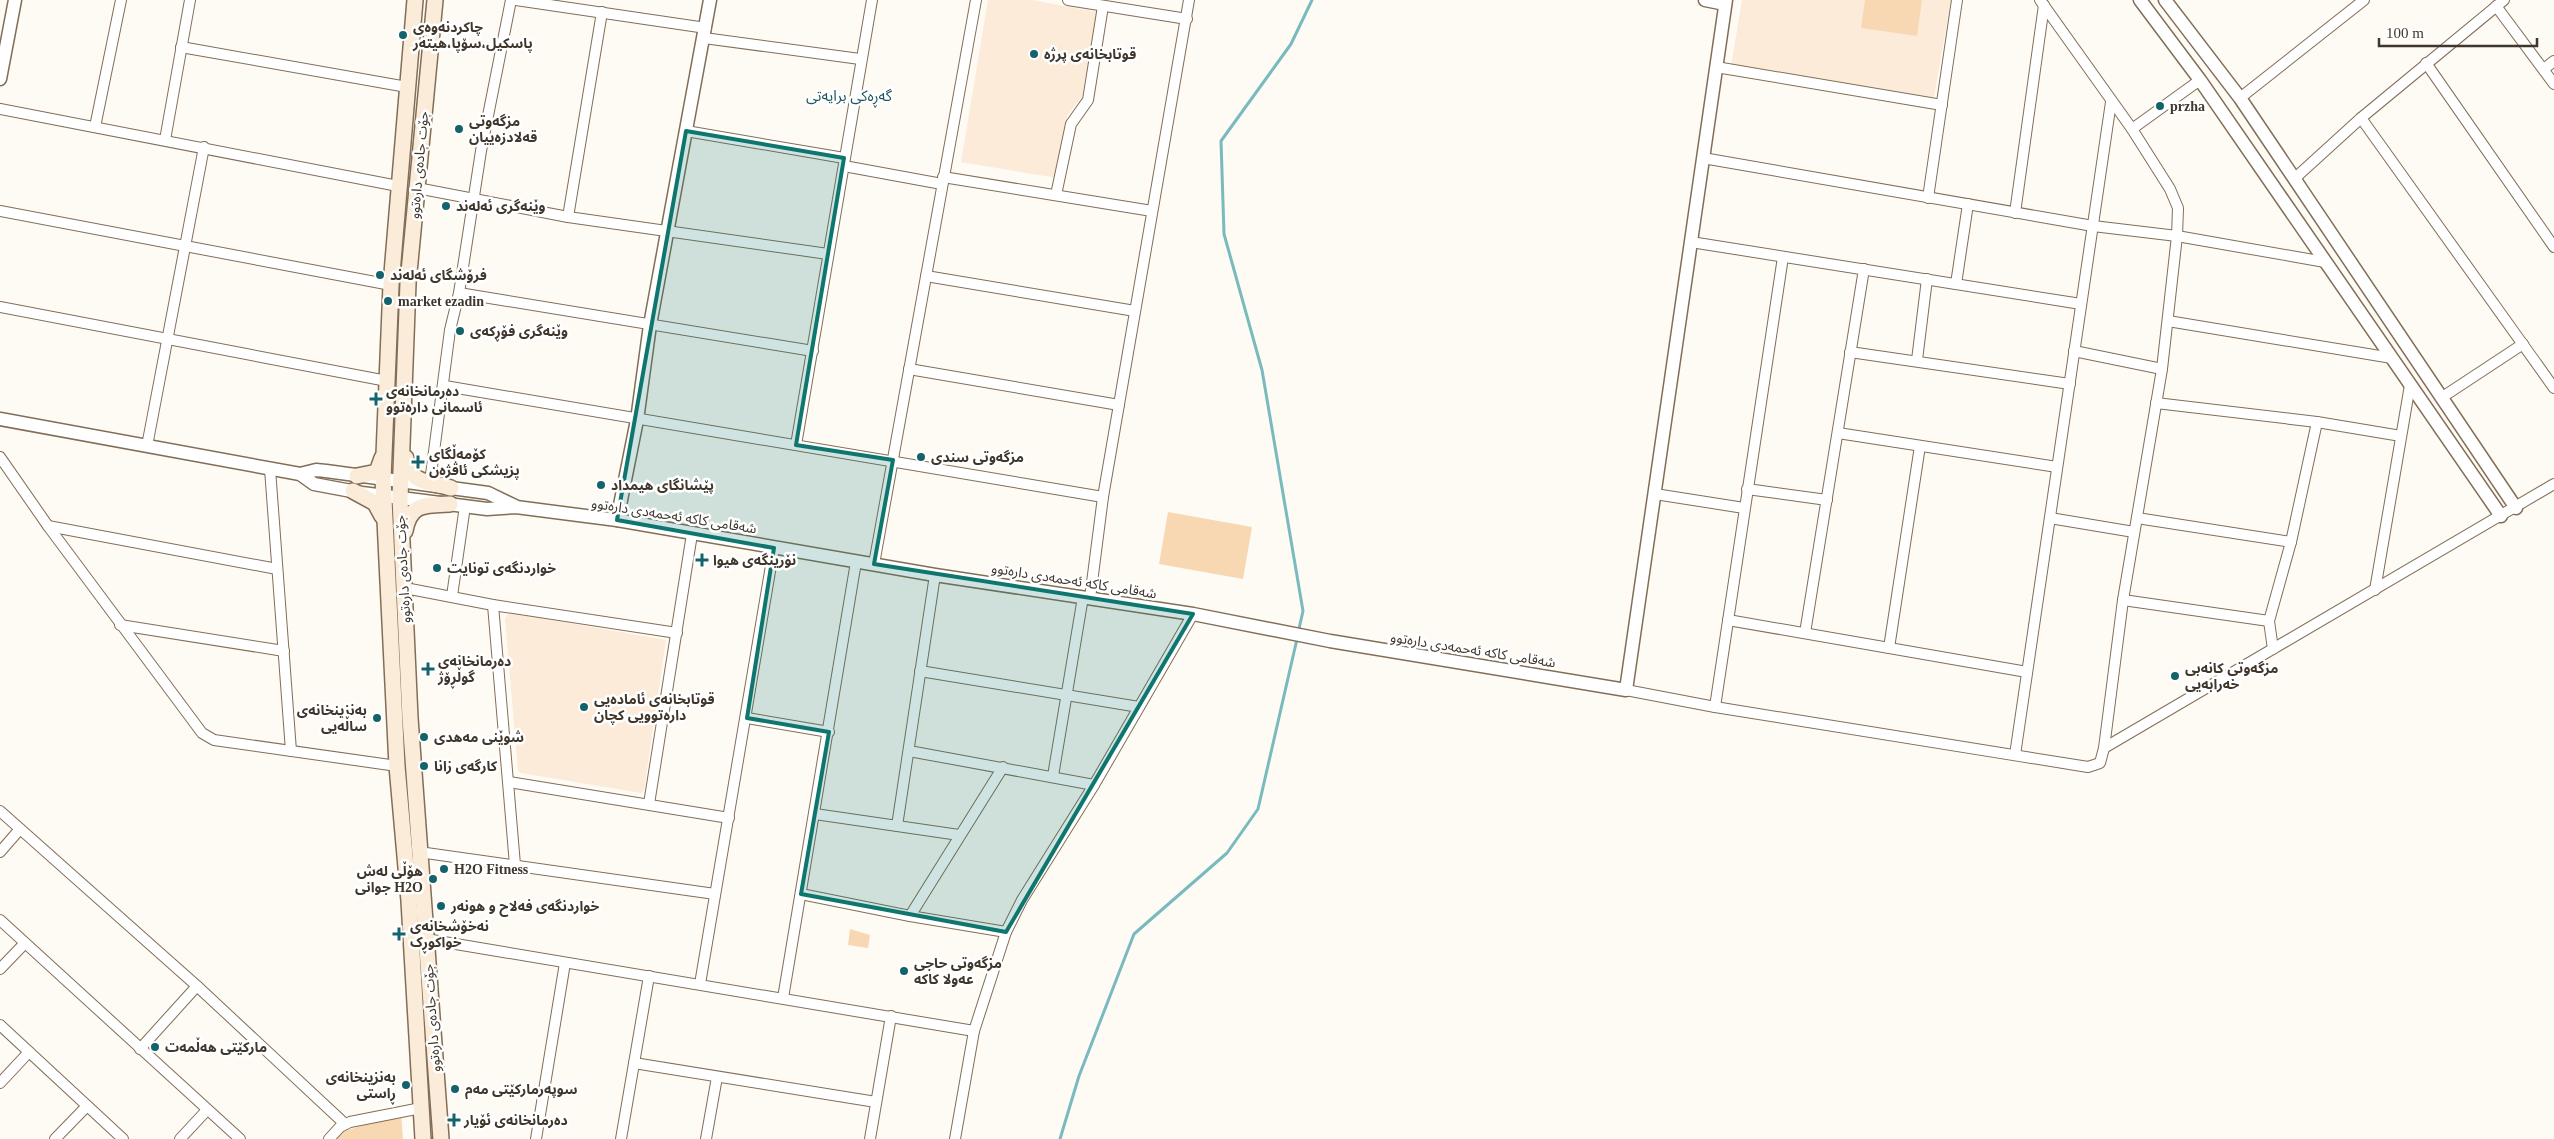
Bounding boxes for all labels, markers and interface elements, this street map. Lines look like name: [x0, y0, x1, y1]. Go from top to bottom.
scale bar: [2379, 15, 2536, 47]
place label: چاکردنەوەی پاسکیل،سۆپا،هیتەر: [412, 20, 533, 52]
text: 100 m: [2386, 25, 2424, 41]
marker: چاکردنەوەی پاسکیل،سۆپا،هیتەر: [397, 29, 409, 41]
place label: قوتابخانەی پرژە: [1044, 47, 1136, 63]
marker: قوتابخانەی پرژە: [1028, 48, 1040, 60]
district label: گەڕەکی برایەتی: [806, 88, 893, 108]
place label: przha: [2170, 99, 2205, 114]
marker: przha: [2154, 100, 2166, 112]
street label: جۆت جادەی دارەتوو: [407, 110, 432, 220]
place label: مزگەوتی قەلادزەییان: [469, 113, 537, 146]
marker: مزگەوتی قەلادزەییان: [453, 123, 465, 135]
place label: وێنەگری ئەلەند: [456, 198, 545, 215]
marker: وێنەگری ئەلەند: [440, 200, 452, 212]
place label: فرۆشگای ئەلەند: [390, 267, 487, 284]
marker: فرۆشگای ئەلەند: [374, 269, 386, 281]
place label: market ezadin: [398, 294, 484, 309]
marker: market ezadin: [382, 295, 394, 307]
place label: وێنەگری فۆڕکەی: [470, 323, 568, 342]
marker: وێنەگری فۆڕکەی: [454, 325, 466, 337]
place label: دەرمانخانەی ئاسمانی دارەتوو: [386, 384, 483, 416]
marker: دەرمانخانەی ئاسمانی دارەتوو: [370, 393, 382, 405]
place label: کۆمەڵگای پزیشکی ئاڤژەن: [429, 444, 520, 479]
place label: مزگەوتی سندی: [931, 449, 1024, 466]
marker: مزگەوتی سندی: [915, 451, 927, 463]
marker: کۆمەڵگای پزیشکی ئاڤژەن: [411, 455, 425, 469]
place label: پێشانگای هیمداد: [611, 477, 714, 494]
marker: پێشانگای هیمداد: [595, 479, 607, 491]
street label: شەقامی کاکە ئەحمەدی دارەتوو: [590, 496, 758, 537]
street label: جۆت جادەی دارەتوو: [393, 514, 414, 624]
place label: نۆرینگەی هیوا: [713, 552, 796, 569]
marker: نۆرینگەی هیوا: [695, 553, 709, 567]
place label: خواردنگەی تونایت: [447, 560, 556, 577]
street label: شەقامی کاکە ئەحمەدی دارەتوو: [990, 561, 1158, 602]
marker: خواردنگەی تونایت: [431, 562, 443, 574]
street label: شەقامی کاکە ئەحمەدی دارەتوو: [1389, 630, 1557, 671]
place label: دەرمانخانەی گوڵڕۆژ: [437, 654, 511, 689]
place label: مزگەوتی کانەبی خەرابەیی: [2185, 660, 2278, 693]
marker: دەرمانخانەی گوڵڕۆژ: [422, 663, 434, 675]
marker: مزگەوتی کانەبی خەرابەیی: [2169, 670, 2181, 682]
place label: قوتابخانەی ئامادەیی دارەتوویی کچان: [594, 692, 715, 724]
marker: قوتابخانەی ئامادەیی دارەتوویی کچان: [578, 701, 590, 713]
place label: بەنزینخانەی ساڵەیی: [297, 703, 367, 734]
marker: بەنزینخانەی ساڵەیی: [371, 712, 383, 724]
place label: شوێنی مەهدی: [434, 730, 524, 745]
marker: شوێنی مەهدی: [418, 731, 430, 743]
place label: کارگەی زانا: [434, 758, 498, 775]
marker: کارگەی زانا: [418, 760, 430, 772]
place label: هۆڵی لەش جوانی H2O: [355, 861, 423, 895]
place label: H2O Fitness: [454, 862, 529, 877]
marker: H2O Fitness: [438, 863, 450, 875]
marker: هۆڵی لەش جوانی H2O: [427, 873, 439, 885]
place label: خواردنگەی فەلاح و هونەر: [450, 898, 600, 917]
marker: خواردنگەی فەلاح و هونەر: [435, 900, 447, 912]
place label: نەخۆشخانەی خواکوڕک: [410, 919, 489, 953]
marker: نەخۆشخانەی خواکوڕک: [392, 927, 406, 941]
place label: مزگەوتی حاجی عەولا کاکە: [914, 955, 1002, 987]
street label: جۆت جادەی دارەتوو: [421, 963, 444, 1073]
marker: مزگەوتی حاجی عەولا کاکە: [898, 965, 910, 977]
place label: مارکێتی هەڵمەت: [165, 1037, 267, 1056]
marker: مارکێتی هەڵمەت: [149, 1041, 161, 1053]
place label: بەنزینخانەی ڕاستی: [326, 1070, 396, 1104]
marker: بەنزینخانەی ڕاستی: [400, 1079, 412, 1091]
place label: سوپەرمارکێتی مەم: [465, 1082, 578, 1100]
marker: سوپەرمارکێتی مەم: [449, 1083, 461, 1095]
place label: دەرمانخانەی ئۆیار: [463, 1113, 568, 1129]
marker: دەرمانخانەی ئۆیار: [448, 1114, 460, 1126]

